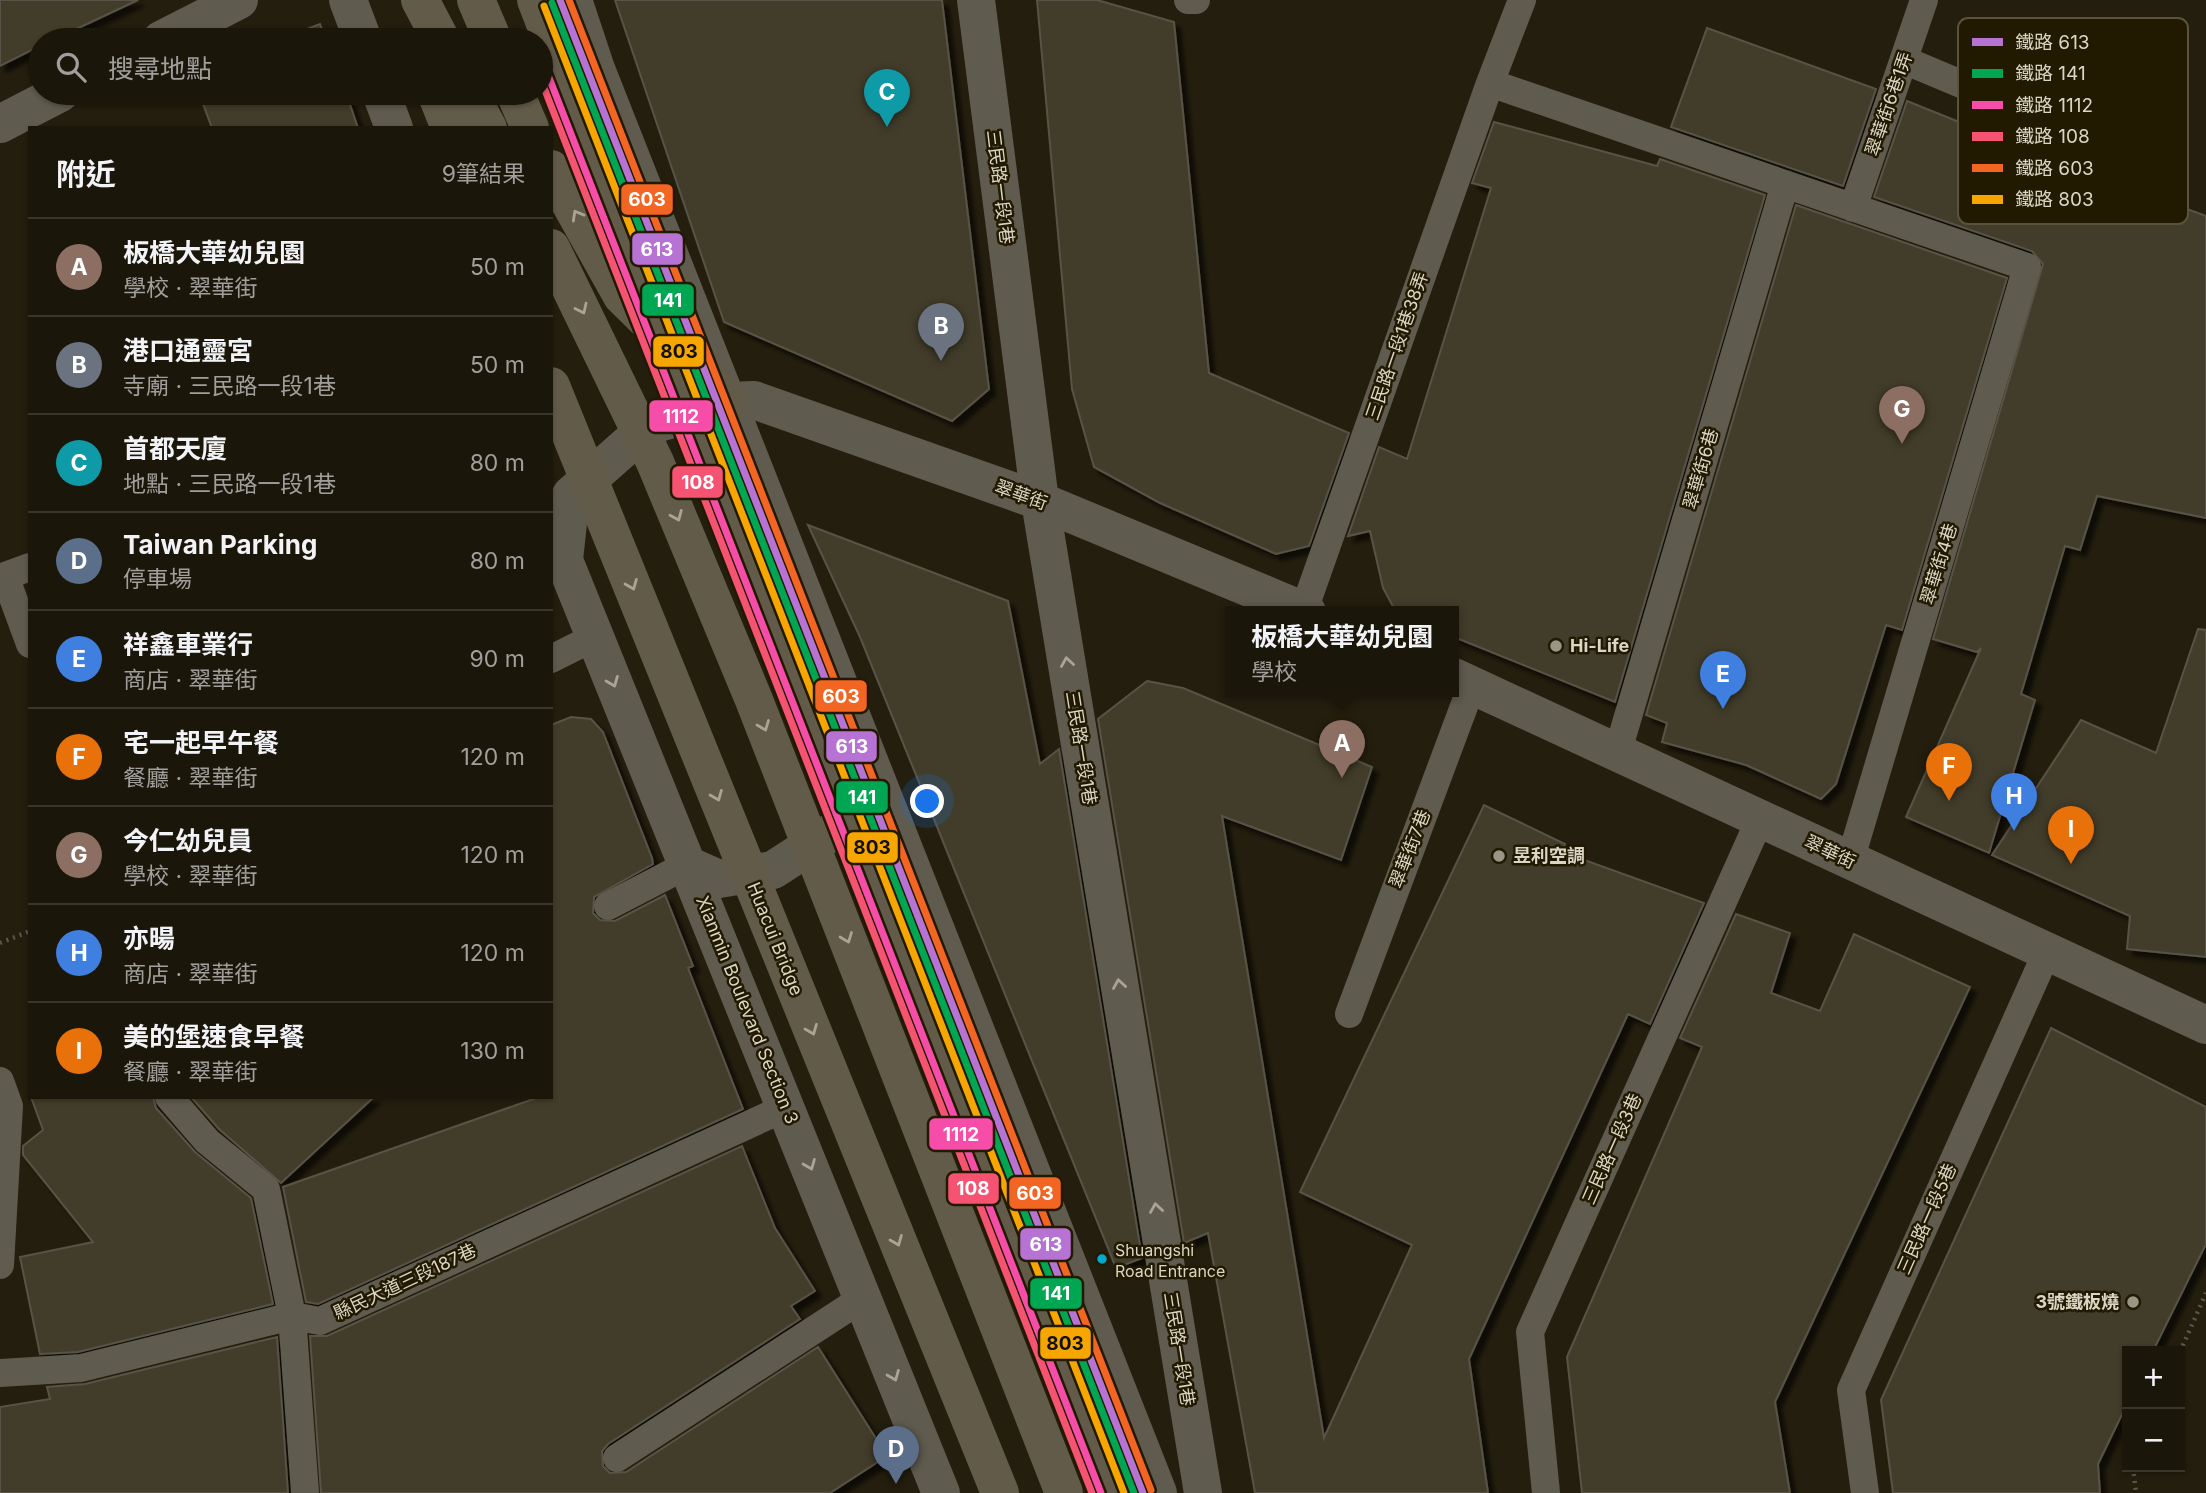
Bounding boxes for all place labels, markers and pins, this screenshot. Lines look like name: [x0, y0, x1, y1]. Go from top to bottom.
pin: C: [864, 69, 910, 127]
pin: B: [918, 303, 964, 361]
pin: G: [1879, 386, 1925, 444]
place label: Hi-Life: [1570, 635, 1630, 656]
marker: Hi-Life: [1548, 638, 1564, 654]
pin: E: [1700, 651, 1746, 709]
pin: A: [1319, 720, 1365, 778]
pin: F: [1926, 743, 1972, 801]
pin: H: [1991, 773, 2037, 831]
pin: I: [2048, 806, 2094, 864]
place label: 昱利空調: [1513, 845, 1585, 866]
marker: 昱利空調: [1491, 848, 1507, 864]
place label: Shuangshi Road Entrance: [1115, 1240, 1225, 1281]
marker: Shuangshi Road Entrance: [1095, 1252, 1109, 1266]
place label: 3號鐵板燒: [2035, 1291, 2119, 1312]
marker: 3號鐵板燒: [2125, 1294, 2141, 1310]
pin: D: [873, 1426, 919, 1484]

